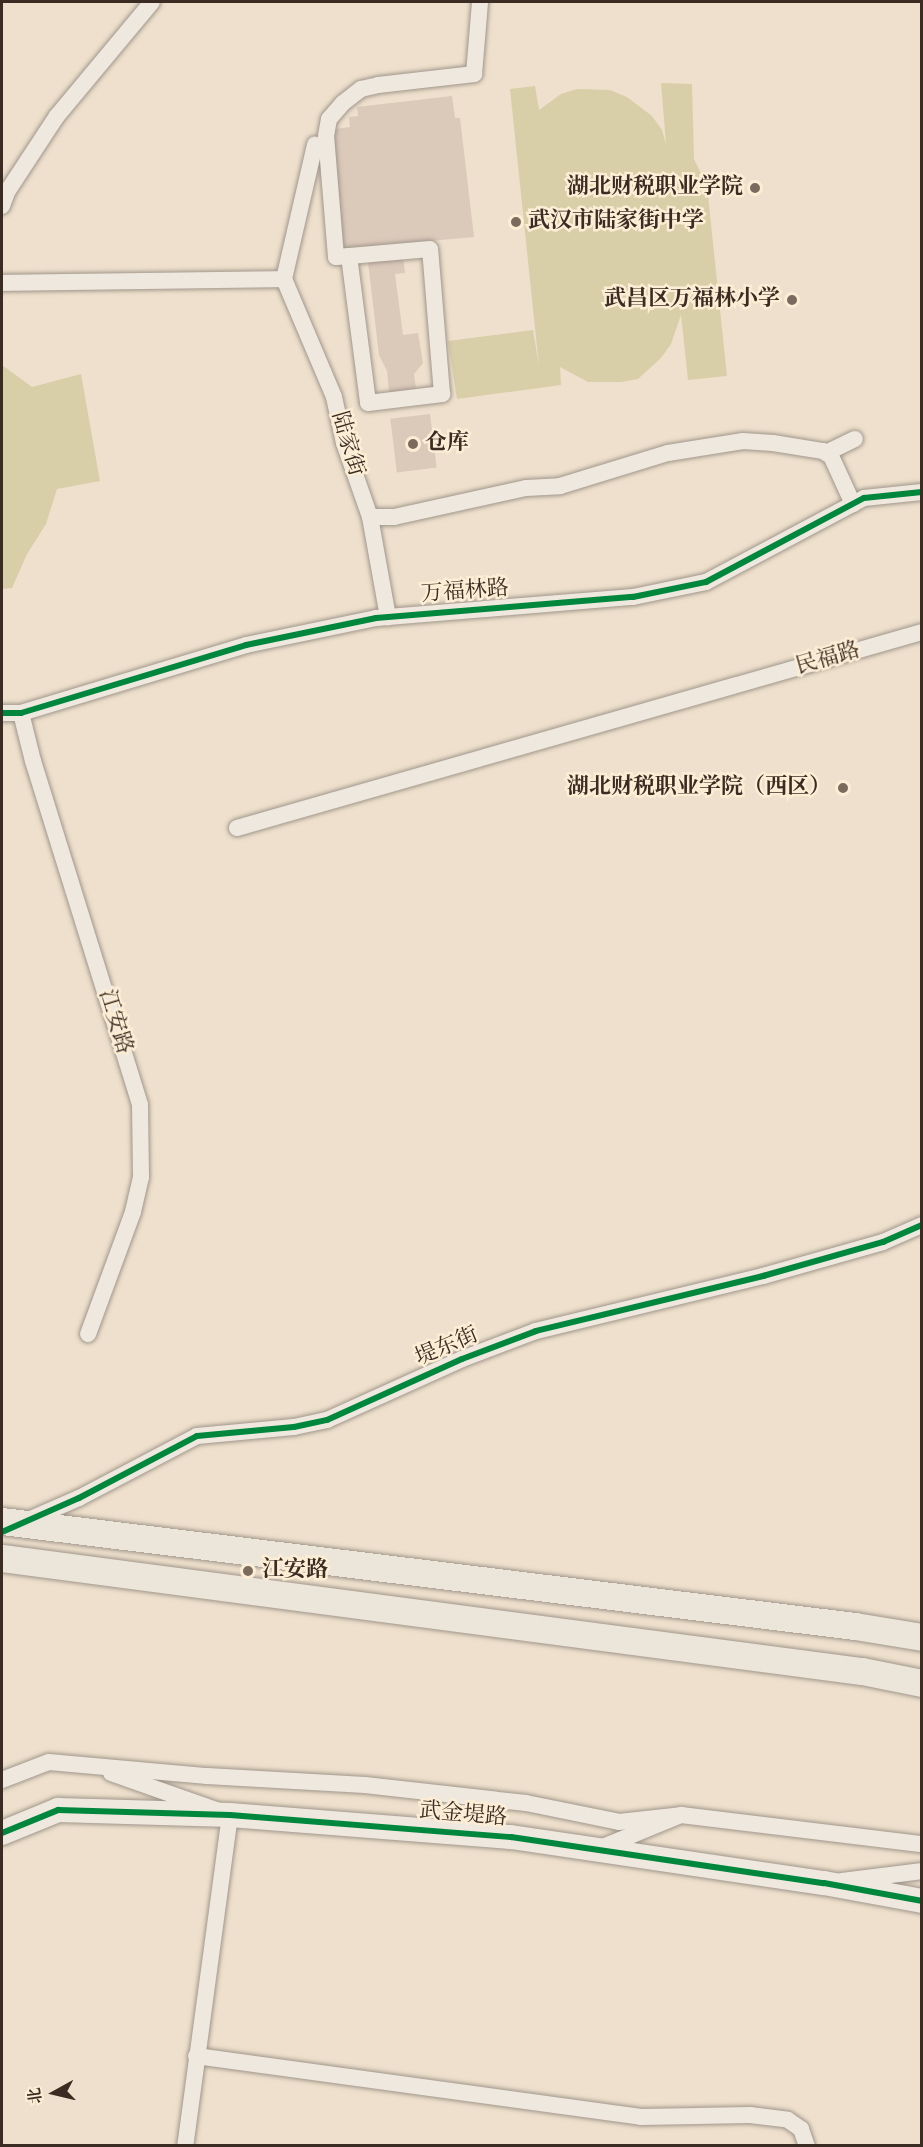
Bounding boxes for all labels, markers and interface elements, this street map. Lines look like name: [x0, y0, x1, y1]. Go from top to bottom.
place label: 湖北财税职业学院: [567, 175, 743, 201]
marker: 湖北财税职业学院: [748, 181, 762, 195]
place label: 武汉市陆家街中学: [528, 209, 704, 235]
marker: 武汉市陆家街中学: [509, 215, 523, 229]
place label: 武昌区万福林小学: [604, 287, 780, 313]
marker: 武昌区万福林小学: [785, 293, 799, 307]
street label: 陆家街: [325, 409, 369, 479]
place label: 仓库: [425, 431, 469, 457]
marker: 仓库: [406, 437, 420, 451]
street label: 万福林路: [420, 576, 510, 608]
street label: 民福路: [793, 637, 863, 681]
place label: 湖北财税职业学院（西区）: [567, 775, 831, 801]
marker: 湖北财税职业学院（西区）: [836, 781, 850, 795]
street label: 江安路: [93, 987, 137, 1057]
street label: 堤东街: [411, 1322, 483, 1372]
place label: 江安路: [262, 1558, 328, 1584]
marker: 江安路: [239, 1562, 257, 1580]
street label: 武金堤路: [418, 1798, 508, 1832]
north arrow: [24, 2063, 84, 2123]
text: 北: [24, 2086, 48, 2105]

